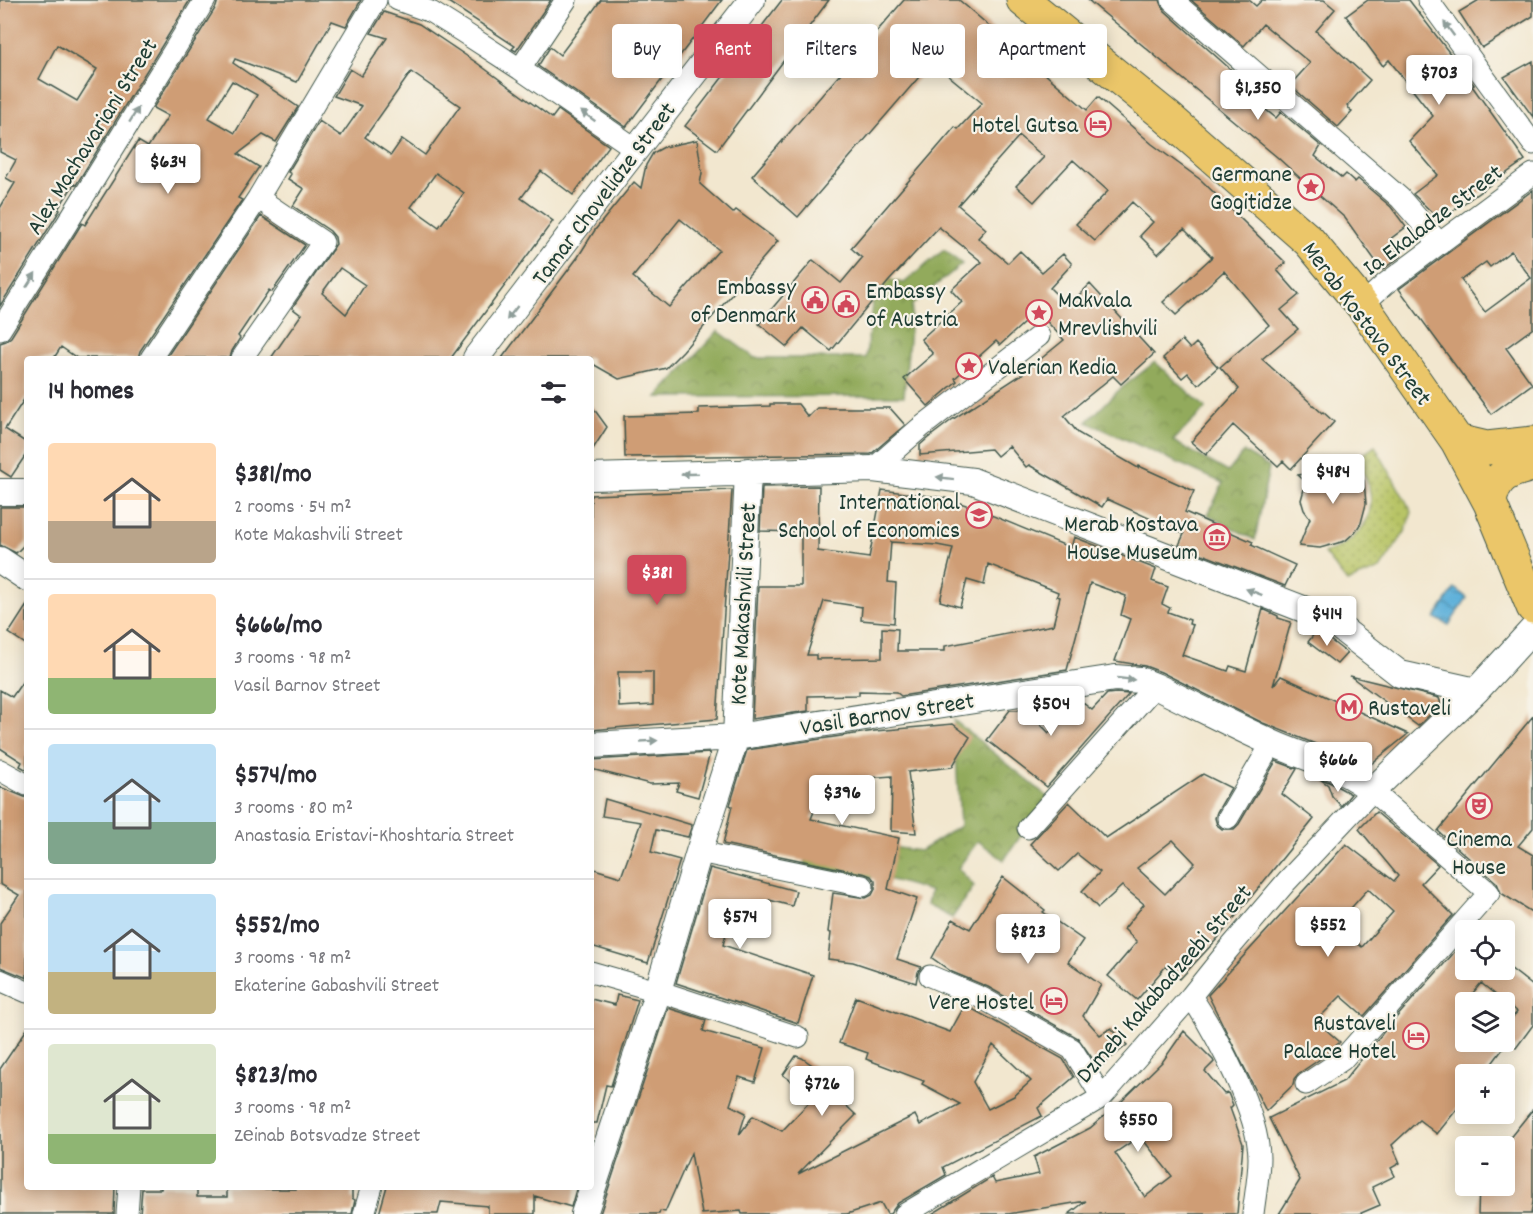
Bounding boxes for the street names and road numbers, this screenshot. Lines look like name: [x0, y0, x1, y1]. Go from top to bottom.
street label: Alex Machavariani Street: [19, 33, 168, 242]
street label: Tamar Chovelidze Street: [525, 96, 686, 294]
street label: Ia Ekaladze Street: [1357, 157, 1511, 285]
street label: Merab Kostava Street: [1293, 236, 1439, 414]
street label: Kote Makashvili Street: [723, 502, 767, 706]
street label: Vasil Barnov Street: [798, 685, 977, 746]
street label: Dzmebi Kakabadzeebi Street: [1069, 878, 1262, 1092]

